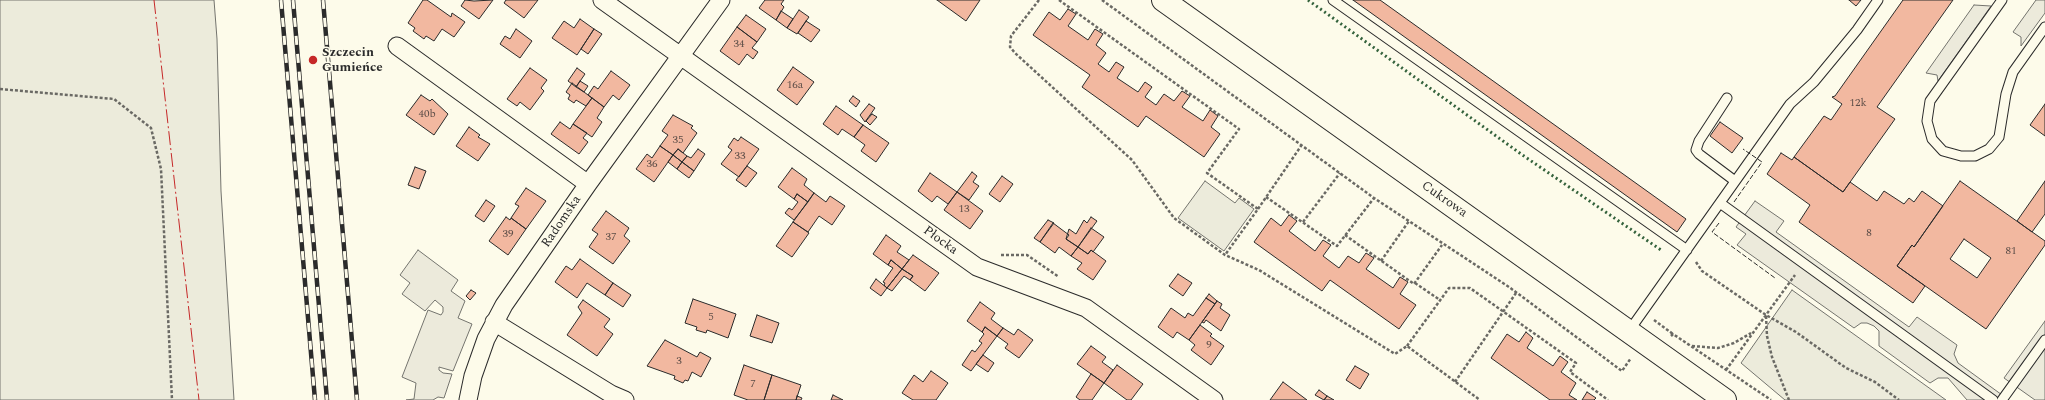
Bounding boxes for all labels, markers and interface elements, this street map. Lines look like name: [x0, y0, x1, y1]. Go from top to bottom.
house number: 34: [734, 38, 744, 52]
place label: Szczecin Gumieńce: [322, 45, 383, 76]
marker: Szczecin Gumieńce: [307, 54, 319, 66]
house number: 16a: [787, 79, 803, 93]
house number: 12k: [1849, 97, 1867, 111]
house number: 40b: [418, 108, 436, 122]
house number: 35: [673, 134, 683, 148]
house number: 33: [735, 150, 745, 164]
house number: 36: [647, 158, 657, 172]
street label: Cukrowa: [1418, 179, 1470, 221]
street label: Radomska: [539, 193, 585, 251]
house number: 13: [959, 203, 969, 217]
street label: Płocka: [920, 223, 960, 259]
house number: 8: [1866, 227, 1872, 241]
house number: 39: [503, 228, 513, 242]
house number: 37: [606, 231, 616, 245]
house number: 81: [2006, 245, 2016, 259]
house number: 5: [708, 311, 714, 325]
house number: 9: [1206, 339, 1212, 353]
house number: 3: [676, 355, 682, 369]
house number: 7: [750, 378, 756, 392]

